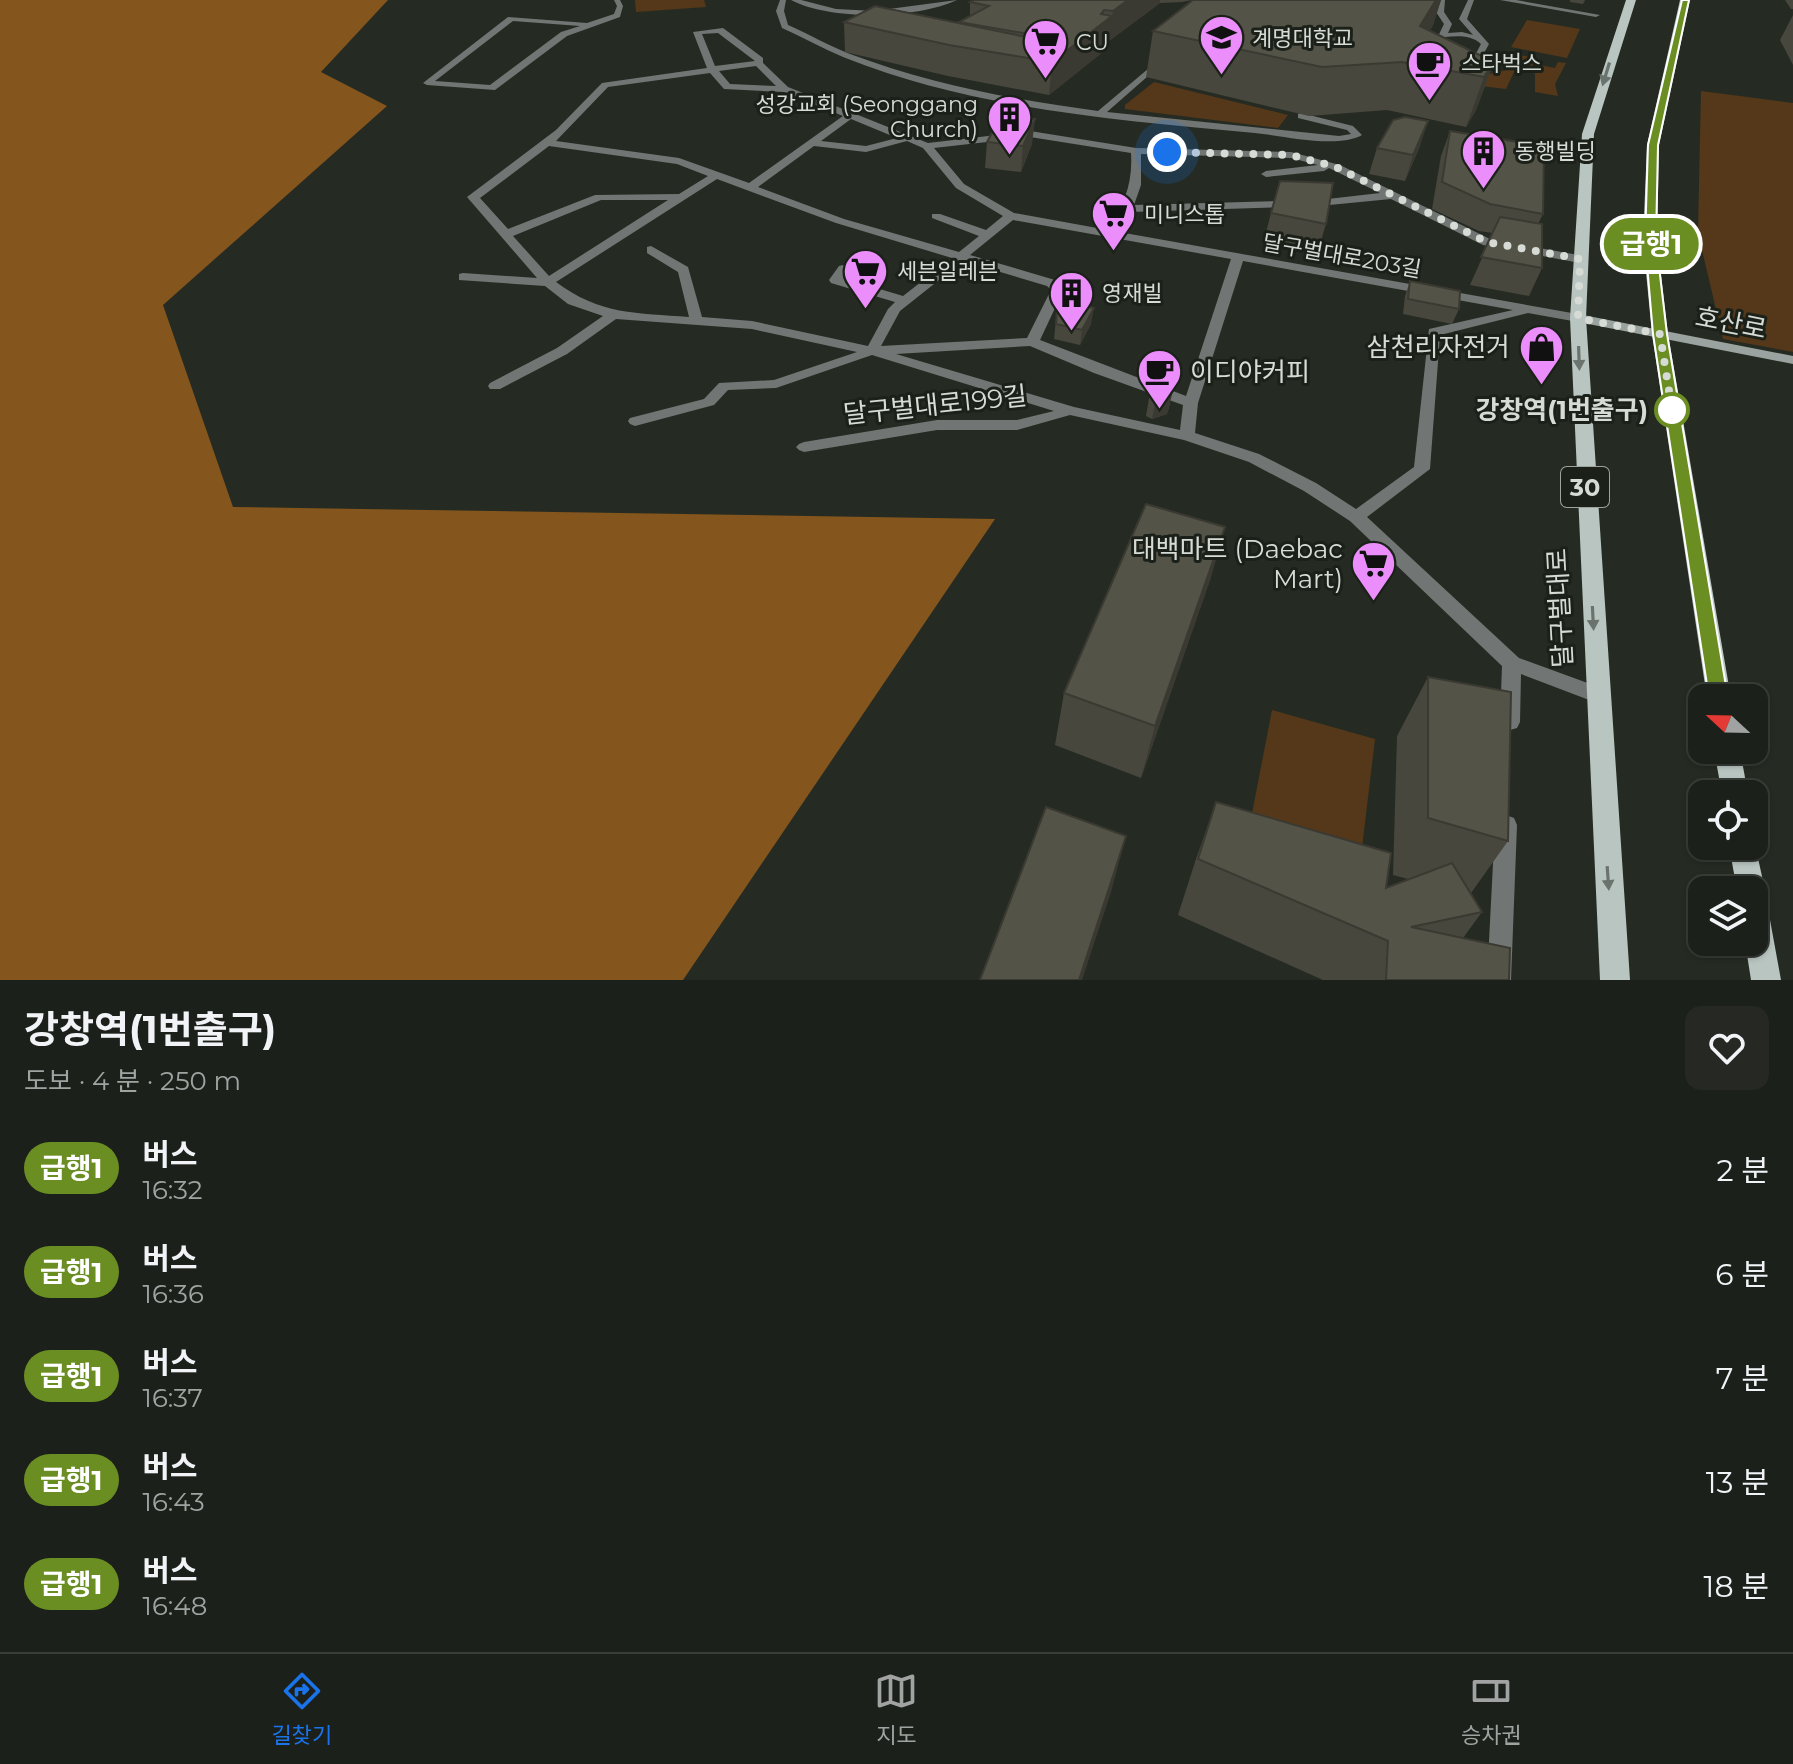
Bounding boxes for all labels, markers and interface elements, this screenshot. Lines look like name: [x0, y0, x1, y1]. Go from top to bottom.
school or university icon: 계명대학교: [1197, 14, 1245, 77]
supermarket icon: CU: [1021, 18, 1069, 81]
place label: 계명대학교: [1252, 25, 1353, 52]
place label: CU: [1076, 29, 1109, 56]
cafe icon: 스타벅스: [1406, 39, 1454, 102]
place label: 스타벅스: [1461, 50, 1542, 77]
one-way arrow: [1599, 62, 1612, 86]
place label: 성강교회 (Seonggang Church): [755, 91, 978, 143]
building icon: 성강교회 (Seonggang Church): [985, 93, 1033, 156]
building icon: 동행빌딩: [1460, 127, 1508, 190]
your location: [1147, 132, 1187, 172]
place label: 동행빌딩: [1515, 138, 1596, 165]
supermarket icon: 미니스톱: [1089, 190, 1137, 253]
place label: 미니스톱: [1144, 201, 1225, 228]
line badge: 급행1: [1605, 218, 1697, 270]
text: 급행1: [1620, 227, 1682, 261]
street label: 달구벌대로203길: [1261, 229, 1423, 283]
supermarket icon: 세븐일레븐: [842, 247, 890, 310]
place label: 세븐일레븐: [897, 258, 998, 285]
building icon: 영재빌: [1047, 269, 1095, 332]
place label: 영재빌: [1102, 280, 1163, 307]
street label: 호산로: [1693, 300, 1769, 346]
shop icon: 삼천리자전거: [1517, 323, 1565, 386]
place label: 삼천리자전거: [1366, 331, 1510, 363]
one-way arrow: [1573, 346, 1586, 372]
cafe icon: 이디야커피: [1135, 348, 1183, 411]
place label: 이디야커피: [1190, 356, 1310, 388]
street label: 달구벌대로199길: [842, 379, 1028, 431]
marker: 강창역(1번출구): [1655, 393, 1689, 427]
place label: 강창역(1번출구): [1475, 394, 1648, 426]
road number: 30: [1561, 467, 1609, 507]
place label: 대백마트 (Daebac Mart): [1132, 533, 1343, 595]
supermarket icon: 대백마트 (Daebac Mart): [1350, 540, 1398, 603]
street label: 달구벌대로: [1541, 547, 1579, 669]
one-way arrow: [1586, 606, 1599, 631]
north arrow: [1688, 684, 1768, 764]
map controls: [1688, 684, 1768, 956]
button: locate: [1688, 780, 1768, 860]
one-way arrow: [1602, 866, 1615, 891]
button: layers: [1688, 876, 1768, 956]
text: 강창역(1번출구): [24, 1006, 276, 1053]
button: heart: [1685, 1006, 1769, 1090]
text: 도보 · 4 분 · 250 m: [24, 1065, 241, 1097]
text: 버스: [143, 1136, 198, 1173]
text: 급행1: [40, 1151, 103, 1185]
text: 2 분: [1717, 1152, 1769, 1189]
text: 16:32: [143, 1174, 203, 1206]
text: 버스: [143, 1240, 198, 1277]
text: 급행1: [40, 1255, 103, 1289]
text: 6 분: [1715, 1256, 1769, 1293]
text: 16:36: [143, 1278, 204, 1310]
text: 버스: [143, 1344, 198, 1381]
text: 급행1: [40, 1359, 103, 1393]
text: 7 분: [1716, 1360, 1769, 1397]
text: 16:37: [143, 1382, 203, 1414]
text: 버스: [143, 1448, 198, 1485]
text: 급행1: [40, 1463, 103, 1497]
text: 13 분: [1706, 1464, 1769, 1501]
text: 16:43: [143, 1486, 205, 1518]
text: 버스: [143, 1552, 198, 1589]
text: 급행1: [40, 1567, 103, 1601]
text: 18 분: [1704, 1568, 1769, 1605]
text: 16:48: [143, 1590, 207, 1622]
tab: 길찾기: [271, 1669, 332, 1749]
tab: 지도: [874, 1669, 918, 1749]
tab: 승차권: [1461, 1669, 1522, 1749]

